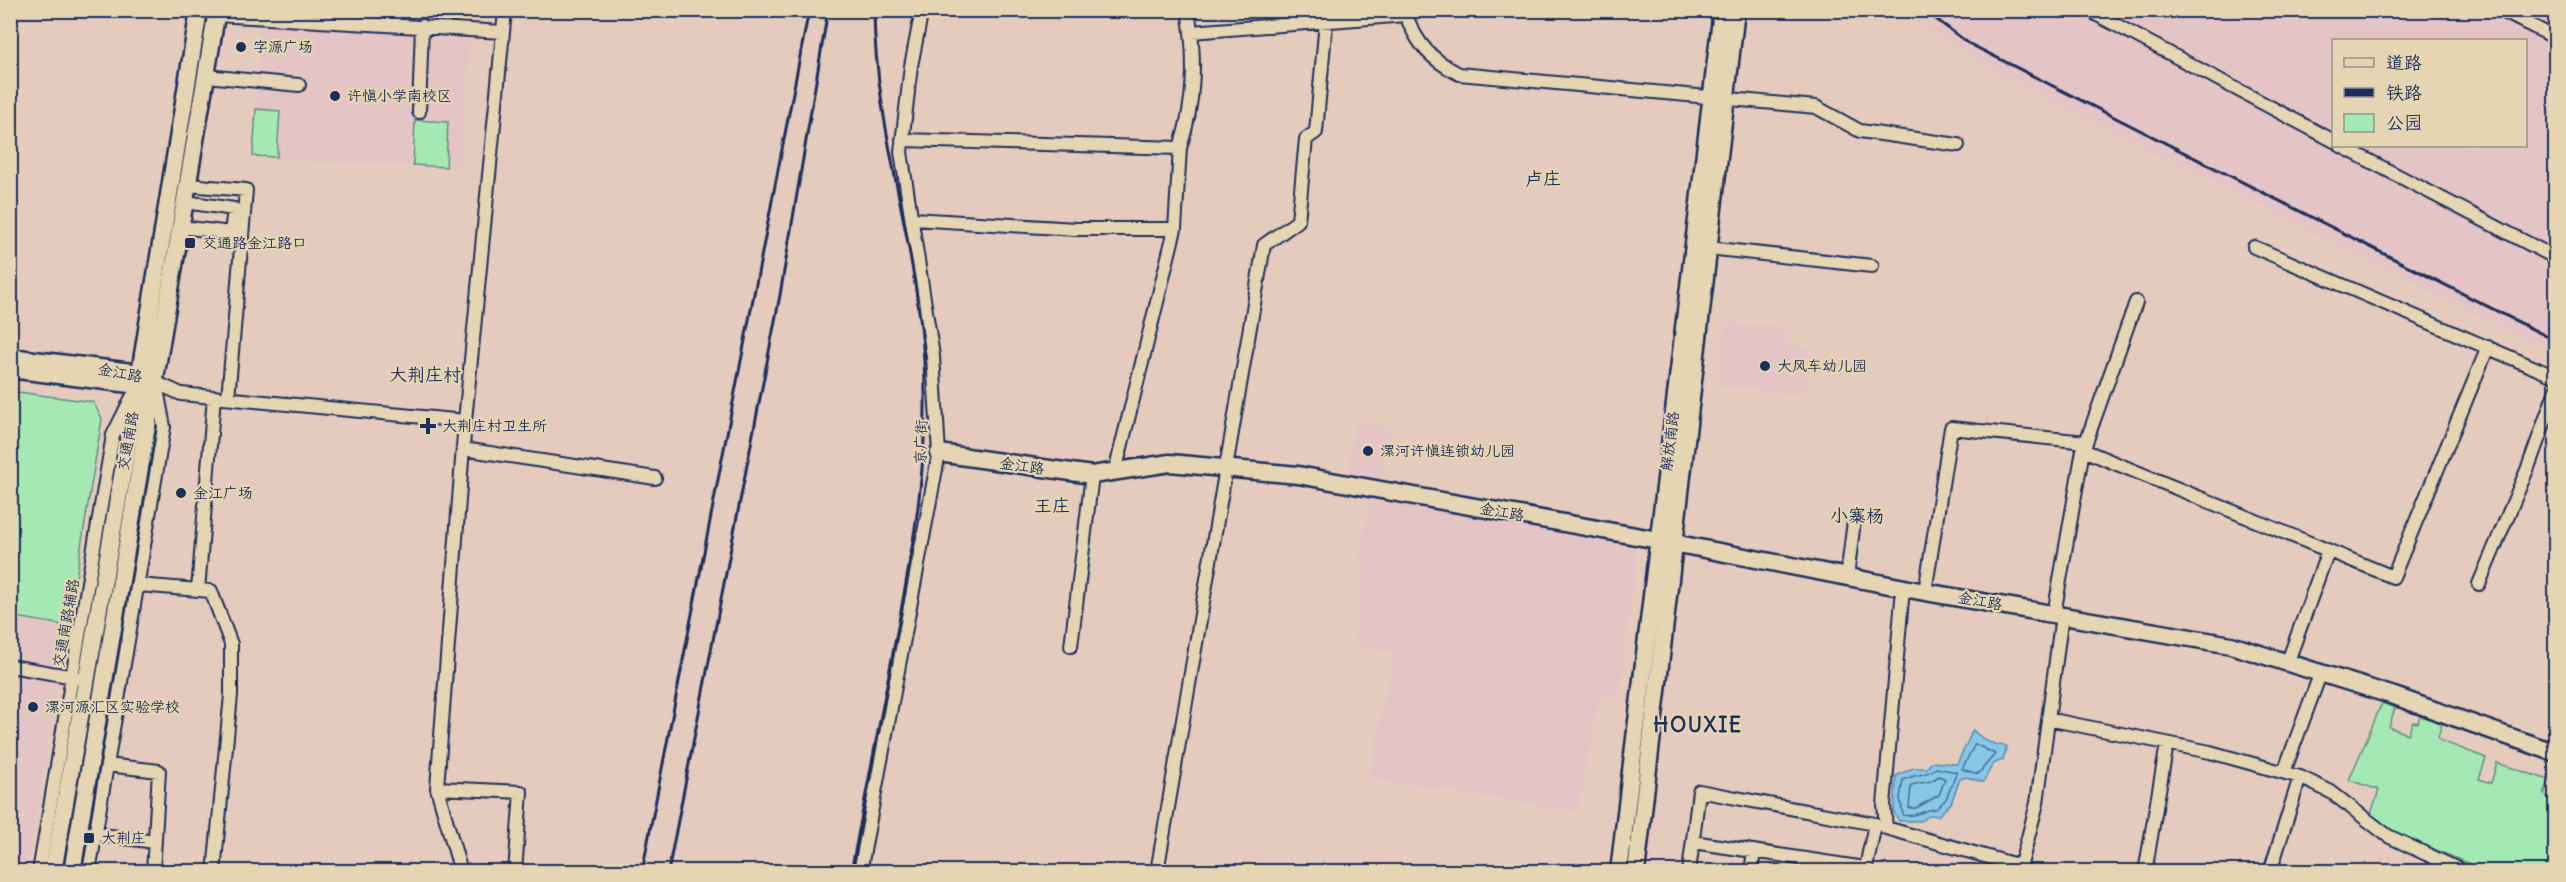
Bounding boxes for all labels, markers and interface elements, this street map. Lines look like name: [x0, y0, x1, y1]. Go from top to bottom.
place label: 字源广场: [253, 37, 313, 56]
legend: [2332, 39, 2527, 147]
marker: 字源广场: [234, 40, 248, 54]
text: 道路: [2386, 51, 2422, 74]
text: 铁路: [2386, 81, 2422, 104]
place label: 许慎小学南校区: [347, 86, 452, 105]
marker: 许慎小学南校区: [328, 89, 342, 103]
text: 公园: [2386, 111, 2422, 134]
district label: 卢庄: [1525, 167, 1561, 190]
place label: 交通路金江路口: [202, 233, 307, 252]
marker: 交通路金江路口: [183, 236, 197, 250]
place label: 大风车幼儿园: [1777, 356, 1867, 375]
street label: 金江路: [96, 359, 144, 386]
marker: 大风车幼儿园: [1758, 359, 1772, 373]
district label: 大荆庄村: [389, 363, 461, 386]
street label: 交通南路: [113, 410, 142, 472]
street label: 解放南路: [1656, 410, 1683, 472]
place label: 大荆庄村卫生所: [442, 416, 547, 435]
marker: 大荆庄村卫生所: [419, 417, 437, 435]
street label: 京广街: [911, 419, 930, 465]
place label: 漯河许慎连锁幼儿园: [1380, 441, 1515, 460]
marker: 漯河许慎连锁幼儿园: [1361, 444, 1375, 458]
street label: 金江路: [998, 453, 1046, 478]
place label: 金江广场: [193, 483, 253, 502]
marker: 金江广场: [174, 486, 188, 500]
district label: 王庄: [1034, 494, 1070, 517]
street label: 金江路: [1478, 498, 1526, 525]
district label: 小寨杨: [1830, 504, 1884, 527]
street label: 交通南路辅路: [48, 577, 83, 669]
street label: 金江路: [1956, 587, 2004, 614]
place label: 漯河源汇区实验学校: [45, 697, 180, 716]
marker: 漯河源汇区实验学校: [26, 700, 40, 714]
district label: HOUXIE: [1653, 711, 1743, 738]
place label: 大荆庄: [101, 828, 146, 847]
marker: 大荆庄: [82, 831, 96, 845]

